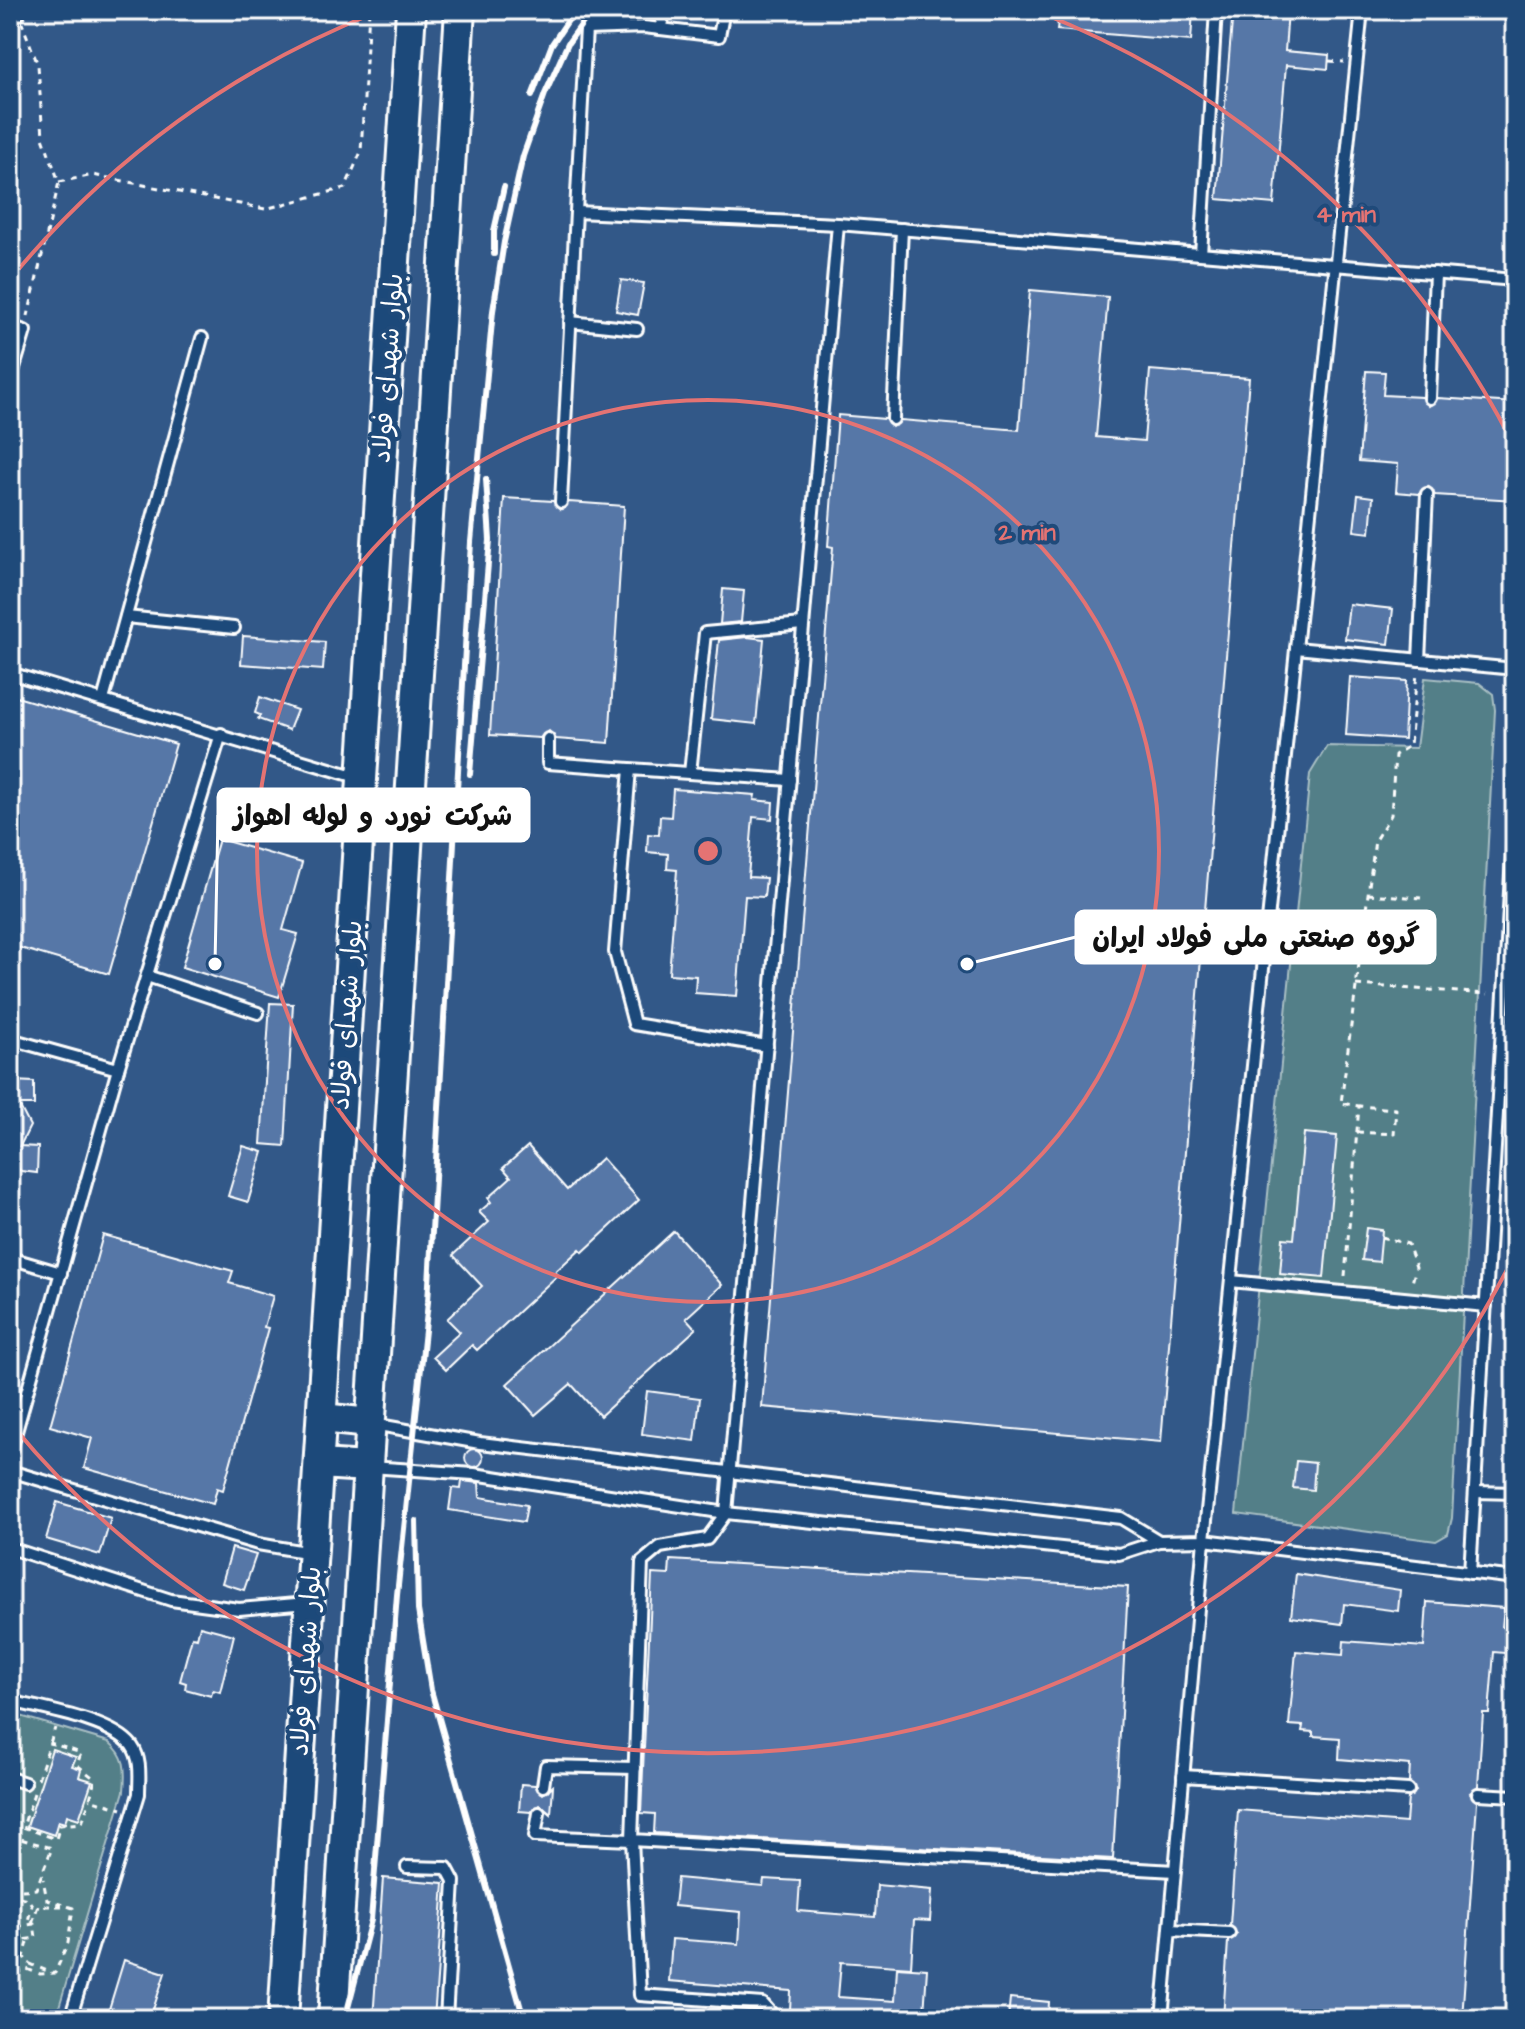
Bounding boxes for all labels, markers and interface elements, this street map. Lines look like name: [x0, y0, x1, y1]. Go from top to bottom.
text: 4 min: [1316, 198, 1376, 232]
street label: بلوار شهدای فولاد: [363, 272, 413, 464]
text: 2 min: [997, 516, 1056, 550]
callout: شرکت نورد و لوله اهواز: [218, 789, 529, 841]
text: شرکت نورد و لوله اهواز: [231, 797, 512, 836]
centre of rings: [694, 837, 722, 865]
callout: گروه صنعتی ملی فولاد ایران: [1076, 911, 1435, 963]
street label: بلوار شهدای فولاد: [322, 919, 372, 1111]
text: گروه صنعتی ملی فولاد ایران: [1092, 919, 1420, 958]
street label: بلوار شهدای فولاد: [281, 1565, 331, 1757]

